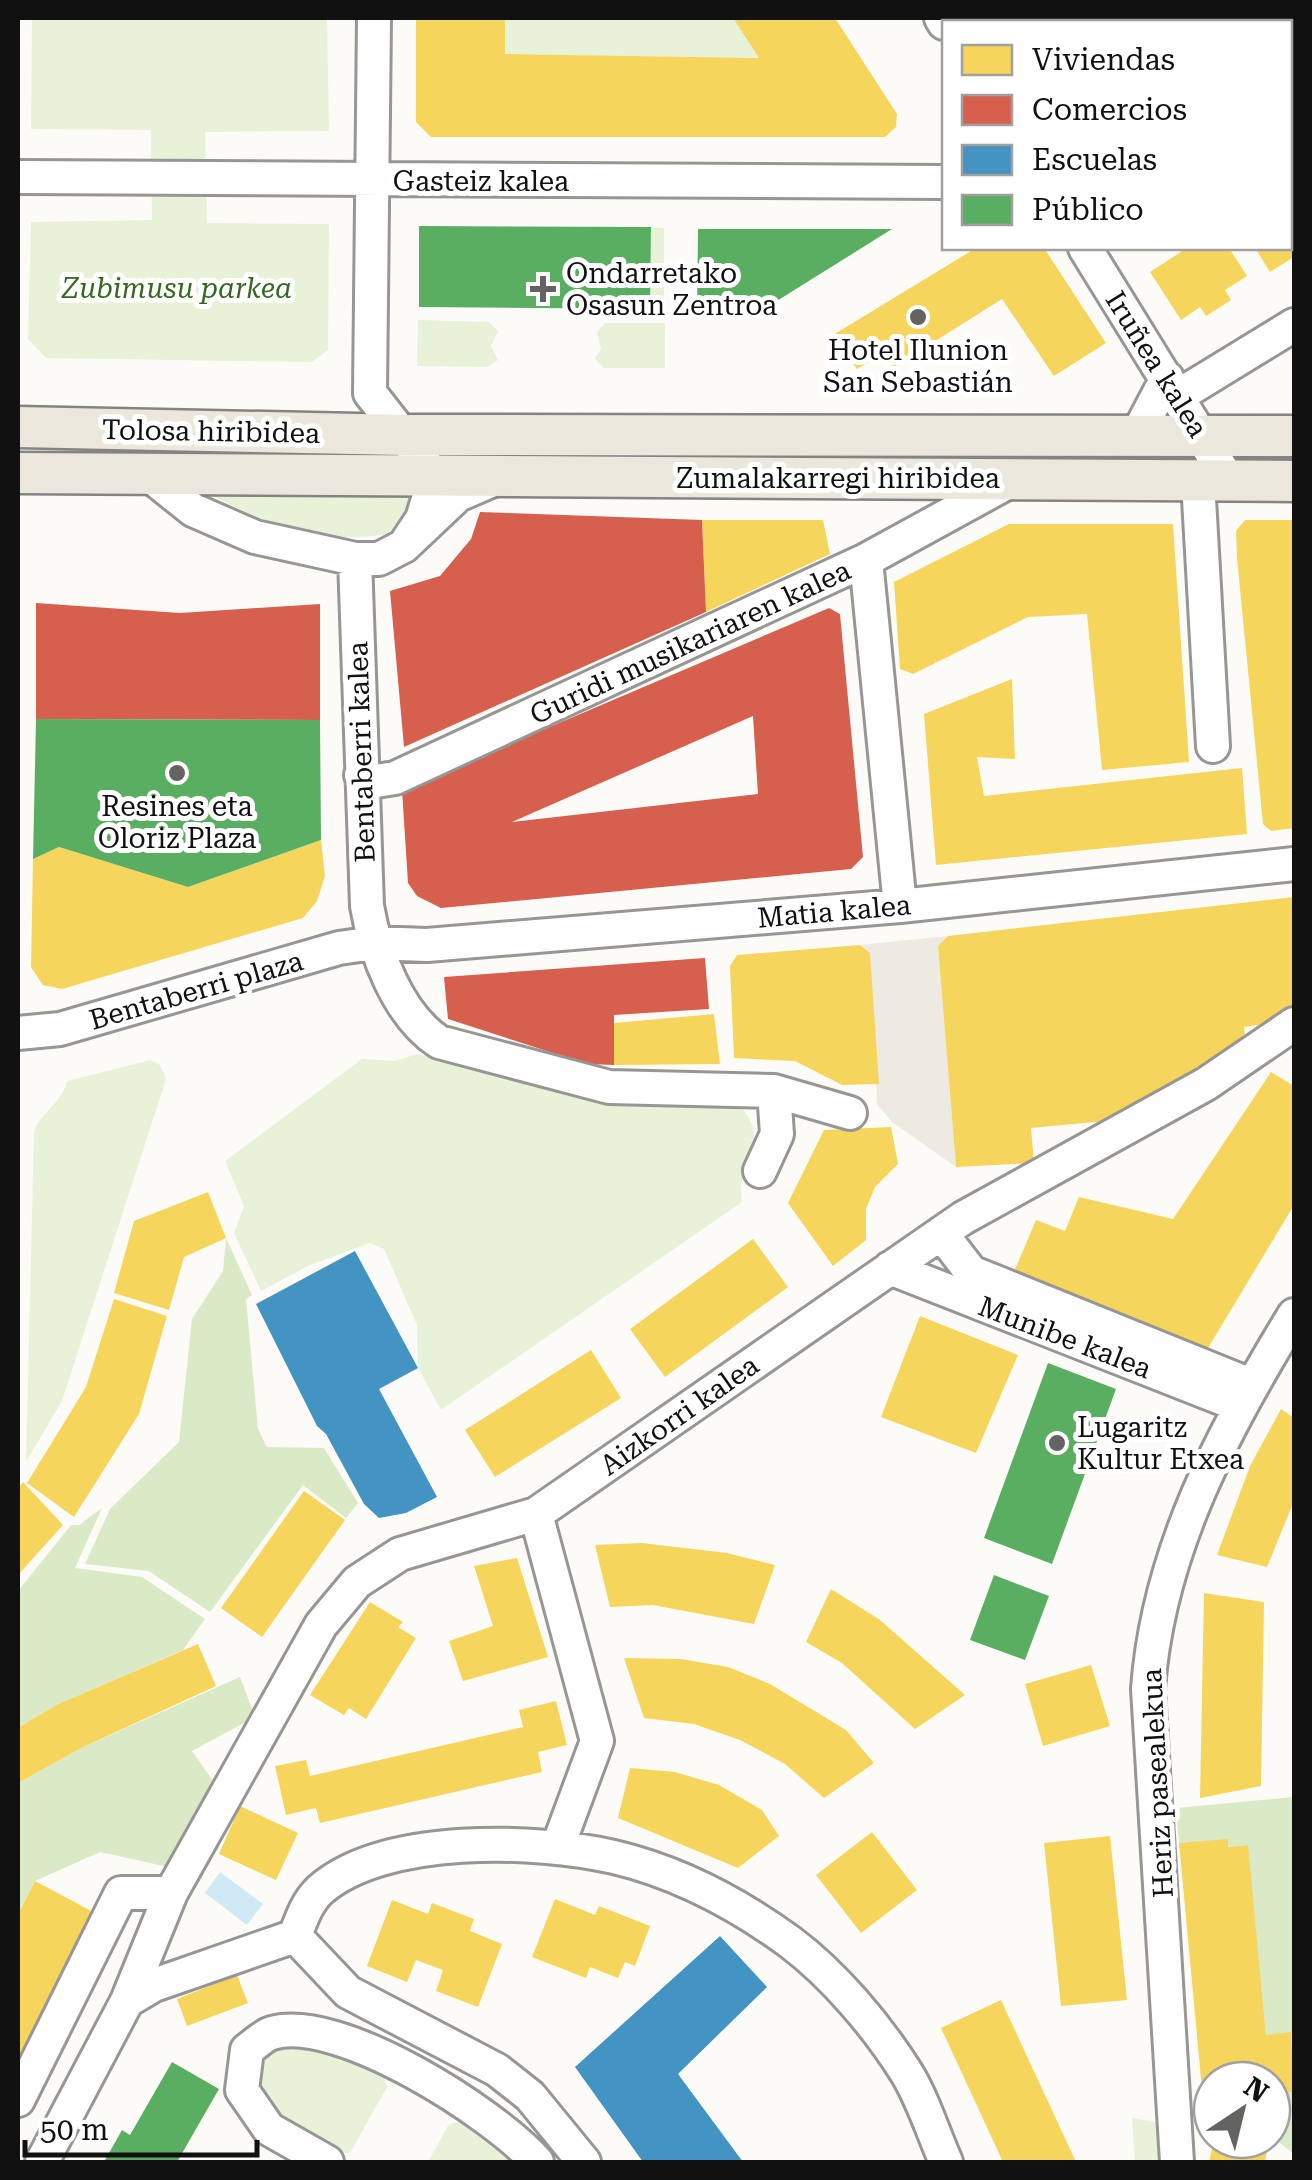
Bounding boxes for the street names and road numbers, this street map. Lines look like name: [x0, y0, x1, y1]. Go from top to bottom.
street label: Gasteiz kalea: [393, 165, 569, 198]
street label: Iruñea kalea: [1099, 285, 1215, 443]
street label: Tolosa hiribidea: [102, 413, 320, 450]
street label: Zumalakarregi hiribidea: [676, 462, 1000, 495]
street label: Guridi musikariaren kalea: [525, 554, 856, 731]
street label: Bentaberri kalea: [341, 641, 382, 863]
street label: Matia kalea: [756, 888, 912, 935]
street label: Bentaberri plaza: [85, 944, 307, 1037]
street label: Munibe kalea: [974, 1289, 1156, 1386]
street label: Aizkorri kalea: [594, 1349, 765, 1482]
street label: Heriz pasealekua: [1135, 1667, 1180, 1899]

